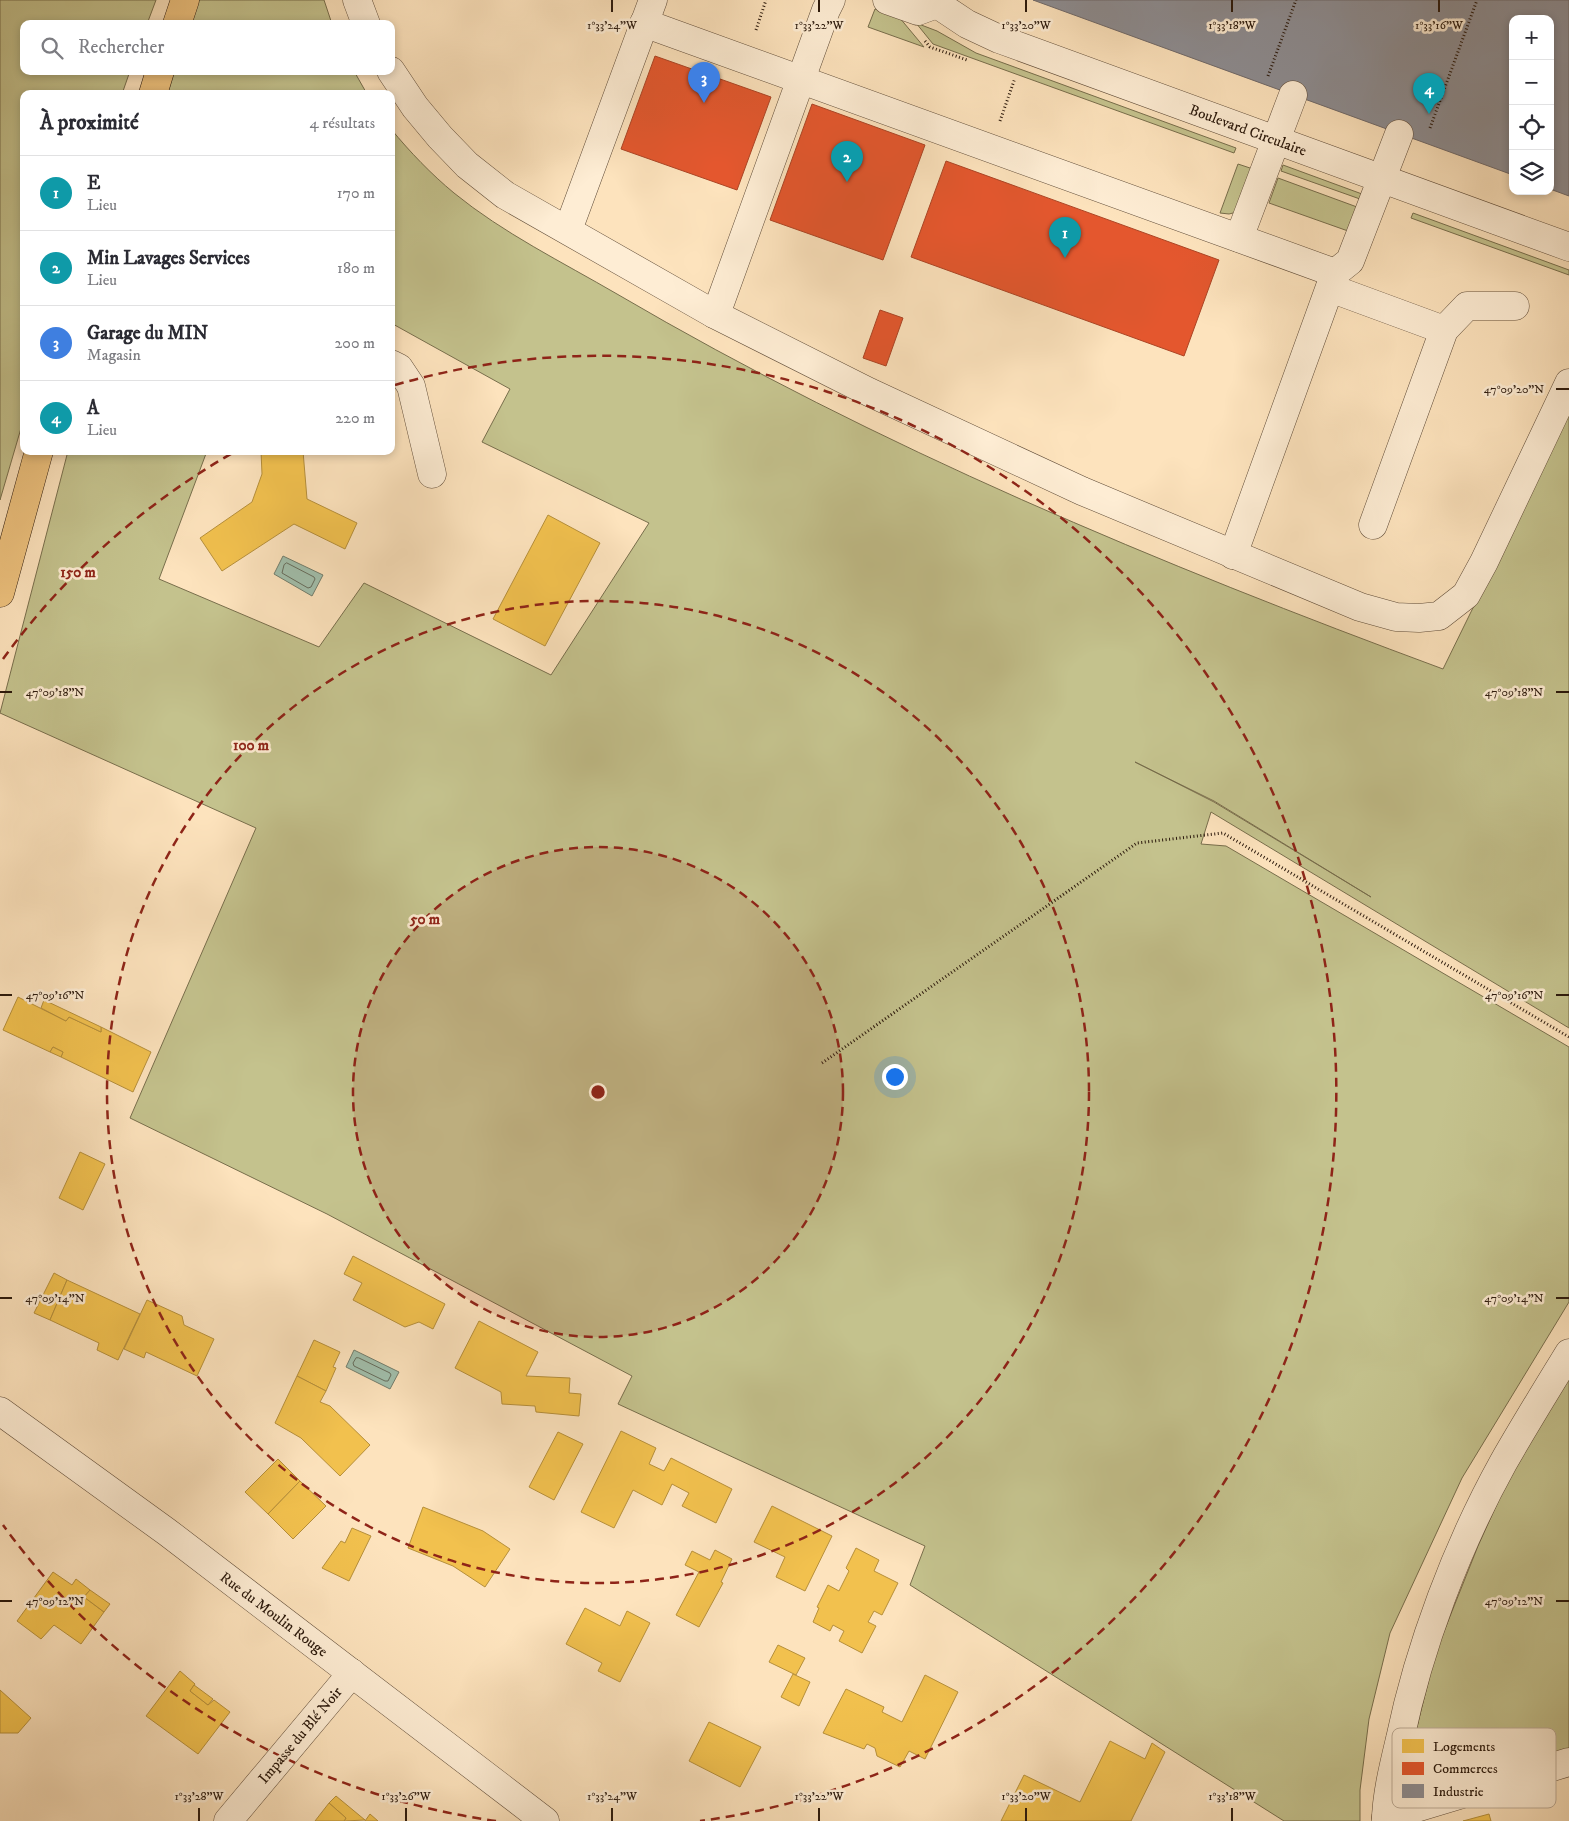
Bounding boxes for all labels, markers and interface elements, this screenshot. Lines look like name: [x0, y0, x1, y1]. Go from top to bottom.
map controls: [1509, 15, 1554, 195]
button: +: [1509, 15, 1554, 60]
text: 1°33'24"W: [587, 18, 638, 33]
text: 1°33'22"W: [795, 18, 845, 33]
text: 1°33'20"W: [1001, 18, 1052, 33]
text: 1°33'18"W: [1208, 18, 1257, 33]
text: 1°33'16"W: [1415, 18, 1464, 33]
search box: [20, 20, 395, 75]
icon: search: [38, 34, 66, 62]
text: Rechercher: [78, 36, 164, 59]
button: −: [1509, 60, 1554, 105]
pin: 3: [688, 62, 720, 103]
pin: 4: [1413, 73, 1445, 114]
street label: Boulevard Circulaire: [1187, 100, 1309, 161]
button: locate: [1509, 105, 1554, 150]
text: À proximité: [40, 110, 139, 136]
text: 4 résultats: [310, 113, 375, 133]
pin: 2: [831, 141, 863, 182]
button: layers: [1509, 150, 1554, 195]
text: E: [87, 172, 100, 195]
text: 1: [53, 183, 59, 203]
text: 170 m: [337, 183, 375, 203]
text: Lieu: [87, 195, 117, 215]
pin: 1: [1049, 217, 1081, 258]
text: Min Lavages Services: [87, 247, 250, 270]
text: 2: [52, 258, 60, 278]
text: 180 m: [337, 258, 375, 278]
text: Lieu: [87, 270, 117, 290]
text: Garage du MIN: [87, 322, 208, 345]
text: 3: [53, 333, 59, 353]
text: 200 m: [334, 333, 375, 353]
text: Magasin: [87, 345, 141, 365]
text: 47°09'20"N: [1484, 382, 1544, 397]
text: A: [87, 397, 99, 420]
text: 4: [51, 408, 61, 428]
text: 220 m: [335, 408, 375, 428]
text: Lieu: [87, 420, 117, 440]
text: 150 m: [60, 563, 96, 582]
text: 47°09'18"N: [26, 685, 84, 700]
text: 47°09'18"N: [1485, 685, 1543, 700]
text: 100 m: [233, 736, 270, 755]
text: 50 m: [409, 910, 441, 929]
text: 47°09'16"N: [26, 988, 84, 1003]
text: 47°09'16"N: [1485, 988, 1543, 1003]
your location: [882, 1064, 908, 1090]
centre of rings: [589, 1083, 607, 1101]
text: 47°09'14"N: [25, 1291, 85, 1306]
text: 47°09'14"N: [1484, 1291, 1544, 1306]
street label: Rue du Moulin Rouge: [216, 1568, 331, 1661]
text: 47°09'12"N: [26, 1594, 84, 1609]
text: 47°09'12"N: [1485, 1594, 1543, 1609]
street label: Impasse du Blé Noir: [254, 1683, 347, 1788]
legend: [1392, 1728, 1556, 1808]
text: Logements: [1433, 1738, 1496, 1756]
text: Commerces: [1433, 1760, 1498, 1778]
text: Industrie: [1433, 1783, 1484, 1801]
text: 1°33'28"W: [174, 1789, 225, 1804]
text: 1°33'26"W: [381, 1789, 432, 1804]
text: 1°33'24"W: [587, 1789, 638, 1804]
text: 1°33'22"W: [795, 1789, 845, 1804]
text: 1°33'20"W: [1001, 1789, 1052, 1804]
text: 1°33'18"W: [1208, 1789, 1257, 1804]

